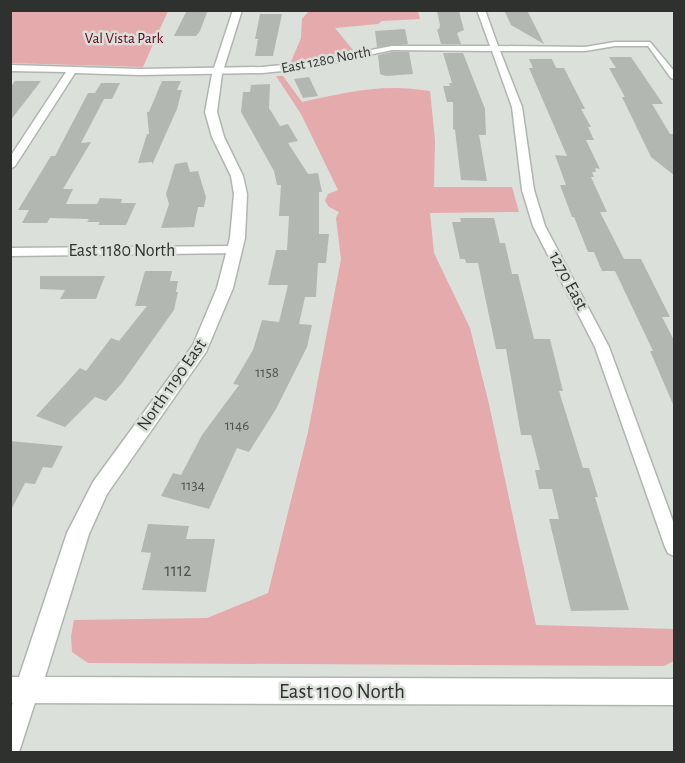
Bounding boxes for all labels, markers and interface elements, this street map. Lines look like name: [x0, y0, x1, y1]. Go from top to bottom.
park label: Val Vista Park: [85, 31, 163, 46]
street label: East 1280 North: [280, 44, 372, 76]
street label: East 1180 North: [69, 242, 175, 260]
street label: 1270 East: [545, 249, 591, 313]
street label: North 1190 East: [134, 336, 210, 434]
house number: 1158: [255, 365, 279, 380]
house number: 1146: [225, 418, 249, 433]
house number: 1134: [181, 478, 205, 493]
house number: 1112: [165, 562, 191, 580]
street label: East 1100 North: [279, 681, 405, 702]

